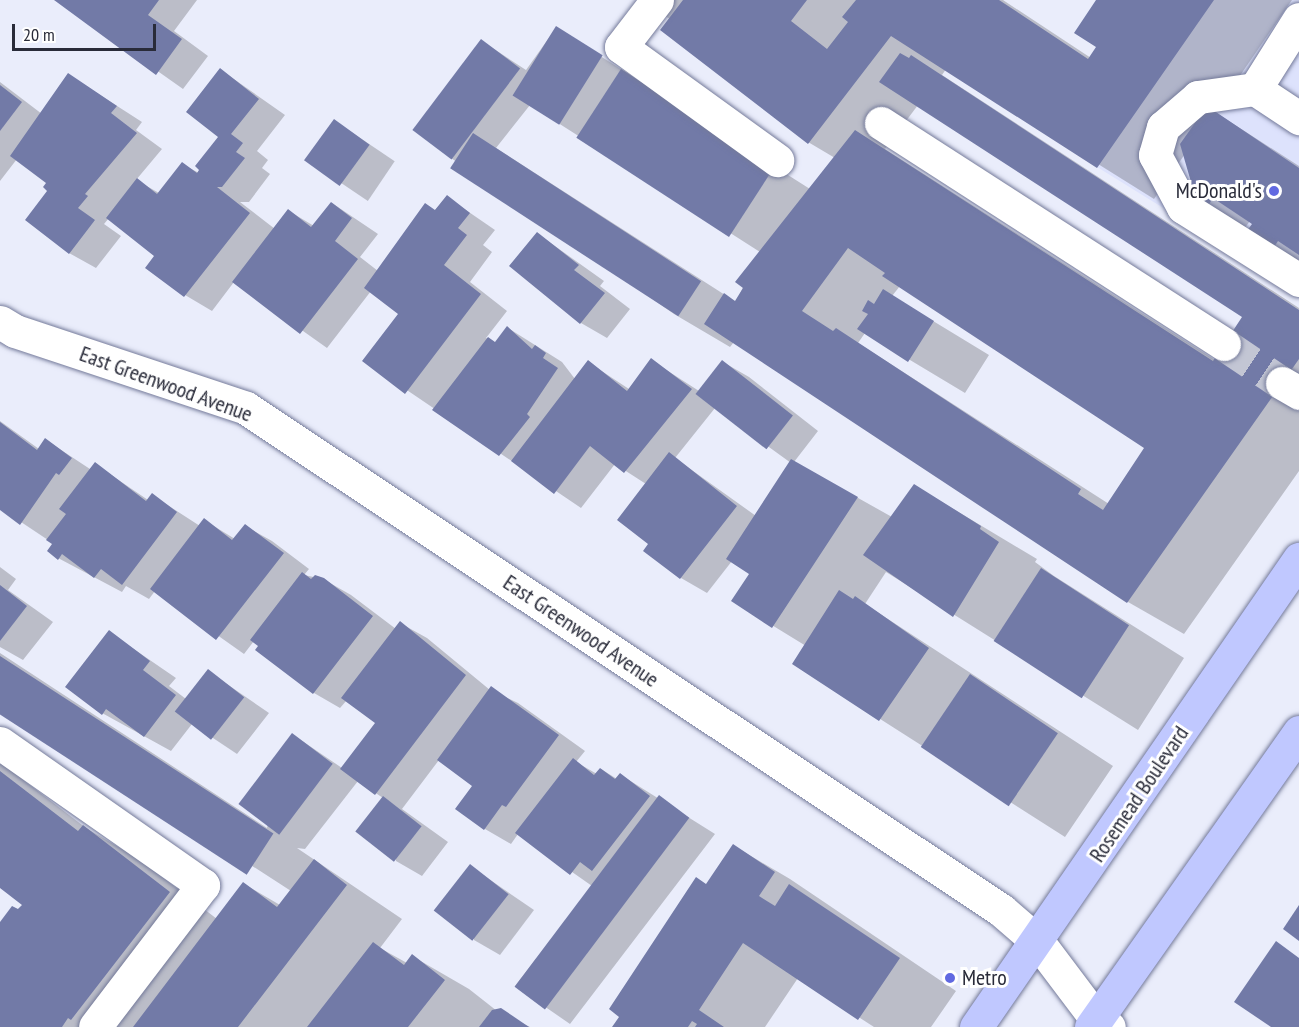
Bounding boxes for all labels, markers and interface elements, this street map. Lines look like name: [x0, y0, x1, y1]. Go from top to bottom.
scale bar: [15, 12, 159, 50]
text: 20 m: [23, 23, 55, 46]
place label: McDonald's: [1176, 178, 1262, 204]
marker: McDonald's: [1267, 184, 1281, 198]
street label: East Greenwood Avenue: [76, 340, 256, 428]
street label: East Greenwood Avenue: [498, 569, 664, 693]
street label: Rosemead Boulevard: [1084, 721, 1194, 867]
place label: Metro: [962, 965, 1007, 991]
marker: Metro: [943, 971, 957, 985]

